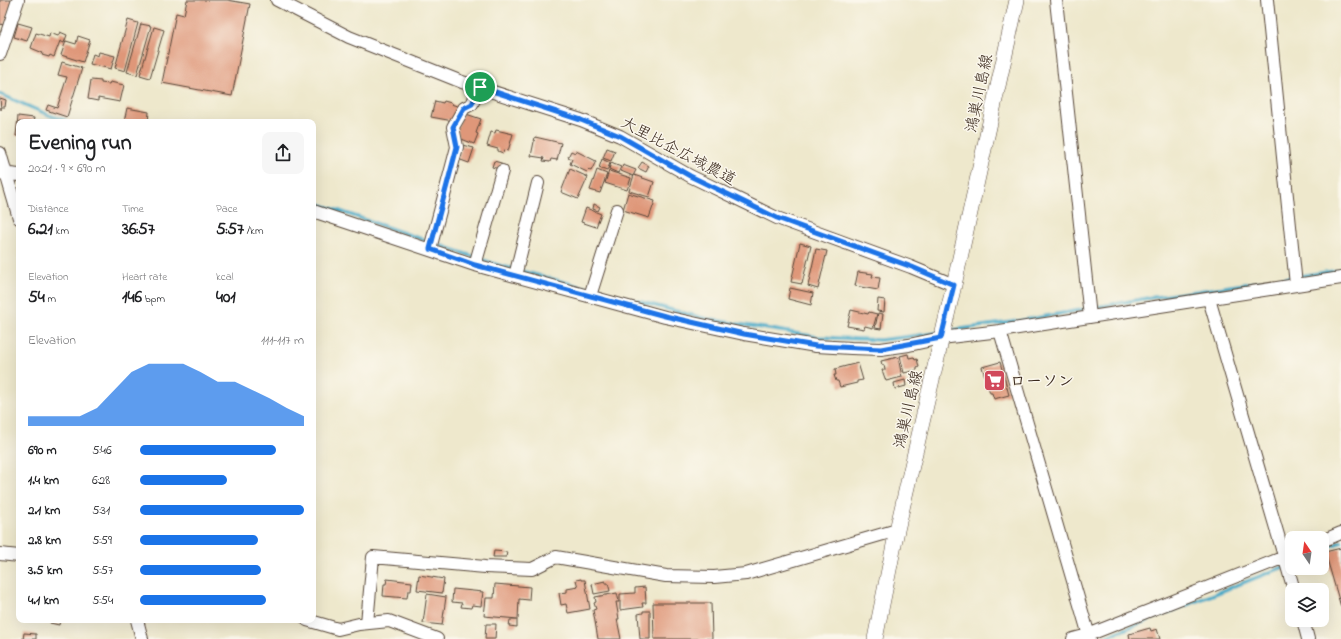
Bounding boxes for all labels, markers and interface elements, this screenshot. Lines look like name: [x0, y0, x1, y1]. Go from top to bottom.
street label: 鴻巣川島線: [960, 52, 1000, 135]
pin: [463, 70, 497, 104]
icon: arrive: [469, 76, 491, 98]
street label: 大里比企広域農道: [616, 111, 740, 192]
text: Evening run: [28, 128, 132, 160]
button: share: [262, 132, 304, 174]
text: 20:21 · 9 × 690 m: [28, 159, 106, 178]
text: Distance: [28, 201, 69, 217]
text: Time: [122, 201, 144, 217]
text: Pace: [216, 201, 237, 217]
text: 6.21: [28, 217, 53, 242]
text: 36:57: [122, 217, 155, 242]
text: 5:57: [216, 217, 244, 242]
text: km: [53, 223, 69, 239]
text: /km: [244, 223, 263, 239]
text: Elevation: [28, 269, 68, 285]
text: Heart rate: [122, 269, 167, 285]
text: kcal: [216, 269, 234, 285]
text: 54: [28, 285, 45, 310]
text: 146: [122, 285, 142, 310]
text: 401: [216, 285, 236, 310]
text: m: [45, 291, 56, 307]
text: bpm: [142, 291, 165, 307]
text: Elevation: [28, 331, 76, 350]
text: 111–117 m: [261, 331, 304, 350]
supermarket icon: ローソン: [982, 367, 1008, 393]
street label: 鴻巣川島線: [888, 368, 930, 451]
place label: ローソン: [1010, 370, 1074, 394]
text: 690 m: [28, 441, 57, 460]
text: 5:46: [92, 441, 112, 460]
text: 1.4 km: [28, 471, 59, 490]
text: 6:28: [92, 471, 110, 490]
text: 2.1 km: [28, 501, 60, 520]
text: 5:31: [92, 501, 110, 520]
text: 2.8 km: [28, 531, 61, 550]
text: 5:59: [92, 531, 112, 550]
north arrow: [1285, 531, 1329, 575]
map controls: [1285, 531, 1329, 627]
text: 3.5 km: [28, 561, 63, 580]
text: 5:57: [92, 561, 113, 580]
button: layers: [1285, 583, 1329, 627]
text: 4.1 km: [28, 591, 59, 610]
text: 5:54: [92, 591, 113, 610]

